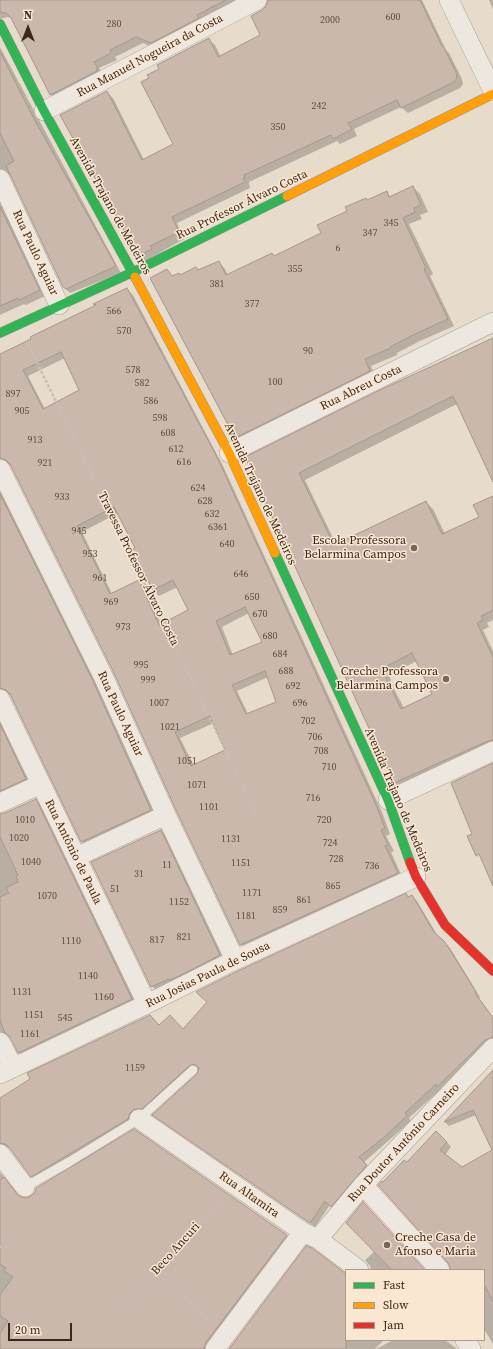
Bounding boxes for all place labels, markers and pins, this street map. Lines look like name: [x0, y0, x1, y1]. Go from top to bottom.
place label: Escola Professora Belarmina Campos: [304, 534, 406, 562]
marker: Escola Professora Belarmina Campos: [409, 543, 419, 553]
place label: Creche Professora Belarmina Campos: [336, 665, 438, 693]
marker: Creche Professora Belarmina Campos: [441, 674, 451, 684]
place label: Creche Casa de Afonso e Maria: [395, 1231, 476, 1259]
marker: Creche Casa de Afonso e Maria: [382, 1240, 392, 1250]

